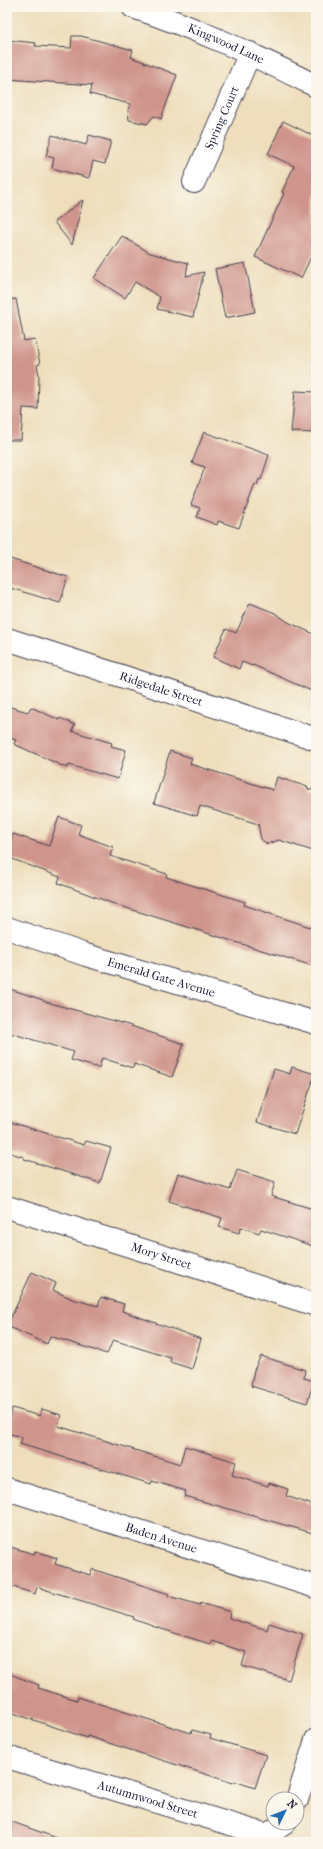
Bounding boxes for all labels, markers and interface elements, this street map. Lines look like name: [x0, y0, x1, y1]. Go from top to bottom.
street label: Kingwood Lane: [186, 21, 266, 67]
street label: Spring Court: [202, 83, 242, 152]
street label: Ridgedale Street: [118, 669, 205, 709]
street label: Emerald Gate Avenue: [106, 955, 217, 1000]
street label: Mory Street: [129, 1240, 194, 1272]
street label: Baden Avenue: [124, 1520, 199, 1556]
street label: Autumnwood Street: [95, 1777, 200, 1821]
north arrow: [265, 1791, 305, 1831]
text: N: [284, 1797, 300, 1812]

